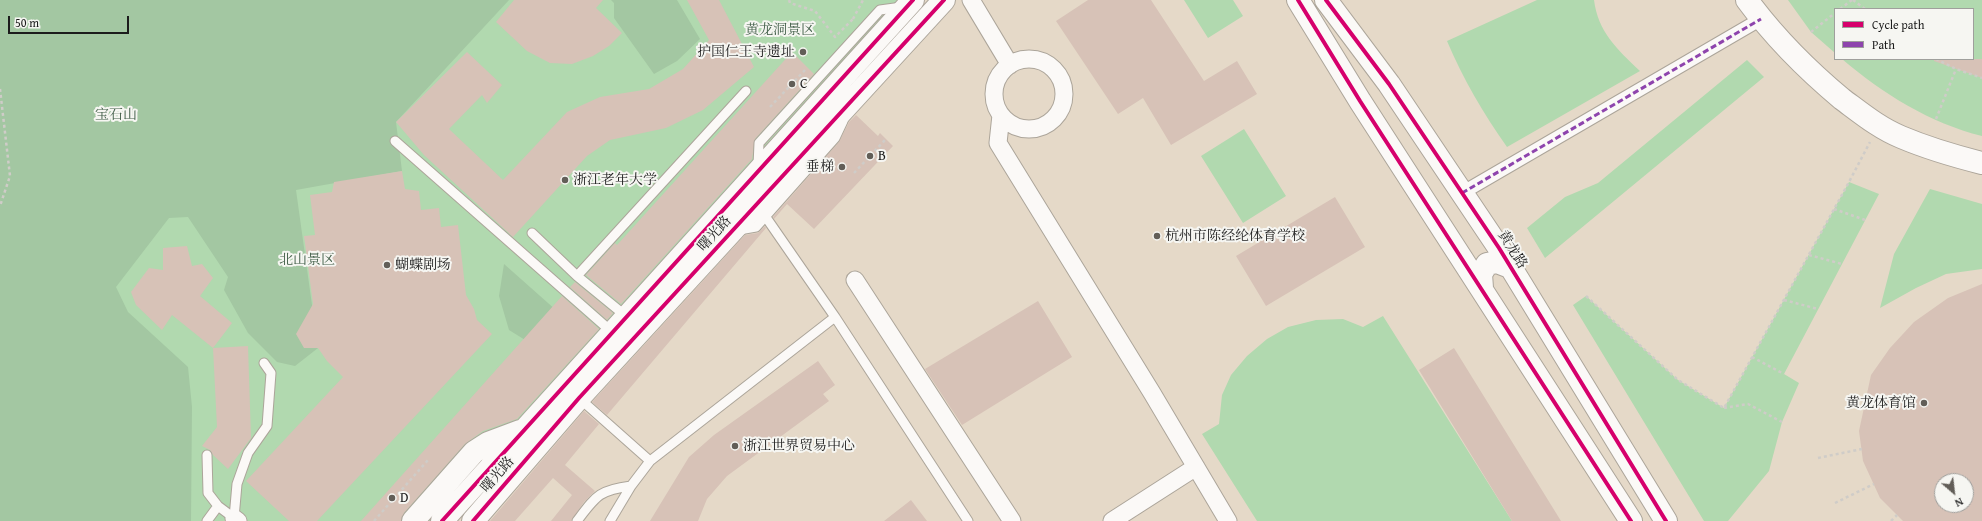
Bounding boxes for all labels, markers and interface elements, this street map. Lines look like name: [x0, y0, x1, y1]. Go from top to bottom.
scale bar: [10, 8, 131, 34]
legend: [1834, 8, 1974, 60]
text: 50 m: [15, 14, 39, 31]
text: Cycle path: [1872, 16, 1924, 33]
park label: 黄龙洞景区: [745, 22, 815, 38]
text: Path: [1872, 36, 1895, 53]
place label: 护国仁王寺遗址: [697, 44, 795, 60]
marker: 护国仁王寺遗址: [798, 47, 808, 57]
place label: C: [800, 76, 808, 92]
marker: C: [787, 79, 797, 89]
park label: 宝石山: [95, 107, 137, 123]
place label: B: [878, 148, 886, 164]
marker: B: [865, 151, 875, 161]
place label: 垂梯: [806, 159, 834, 175]
marker: 垂梯: [837, 162, 847, 172]
place label: 浙江老年大学: [573, 172, 657, 188]
marker: 浙江老年大学: [560, 175, 570, 185]
street label: 曙光路: [695, 213, 735, 255]
place label: 杭州市陈经纶体育学校: [1165, 228, 1305, 244]
street label: 黄龙路: [1494, 228, 1530, 272]
marker: 杭州市陈经纶体育学校: [1152, 231, 1162, 241]
park label: 北山景区: [279, 252, 335, 268]
place label: 蝴蝶剧场: [395, 257, 451, 273]
marker: 蝴蝶剧场: [382, 260, 392, 270]
place label: 黄龙体育馆: [1846, 395, 1916, 411]
marker: 黄龙体育馆: [1919, 398, 1929, 408]
place label: 浙江世界贸易中心: [743, 438, 855, 454]
marker: 浙江世界贸易中心: [730, 441, 740, 451]
street label: 曙光路: [478, 454, 518, 496]
north arrow: [1934, 473, 1974, 513]
place label: D: [400, 490, 409, 506]
marker: D: [387, 493, 397, 503]
text: N: [1952, 494, 1966, 511]

